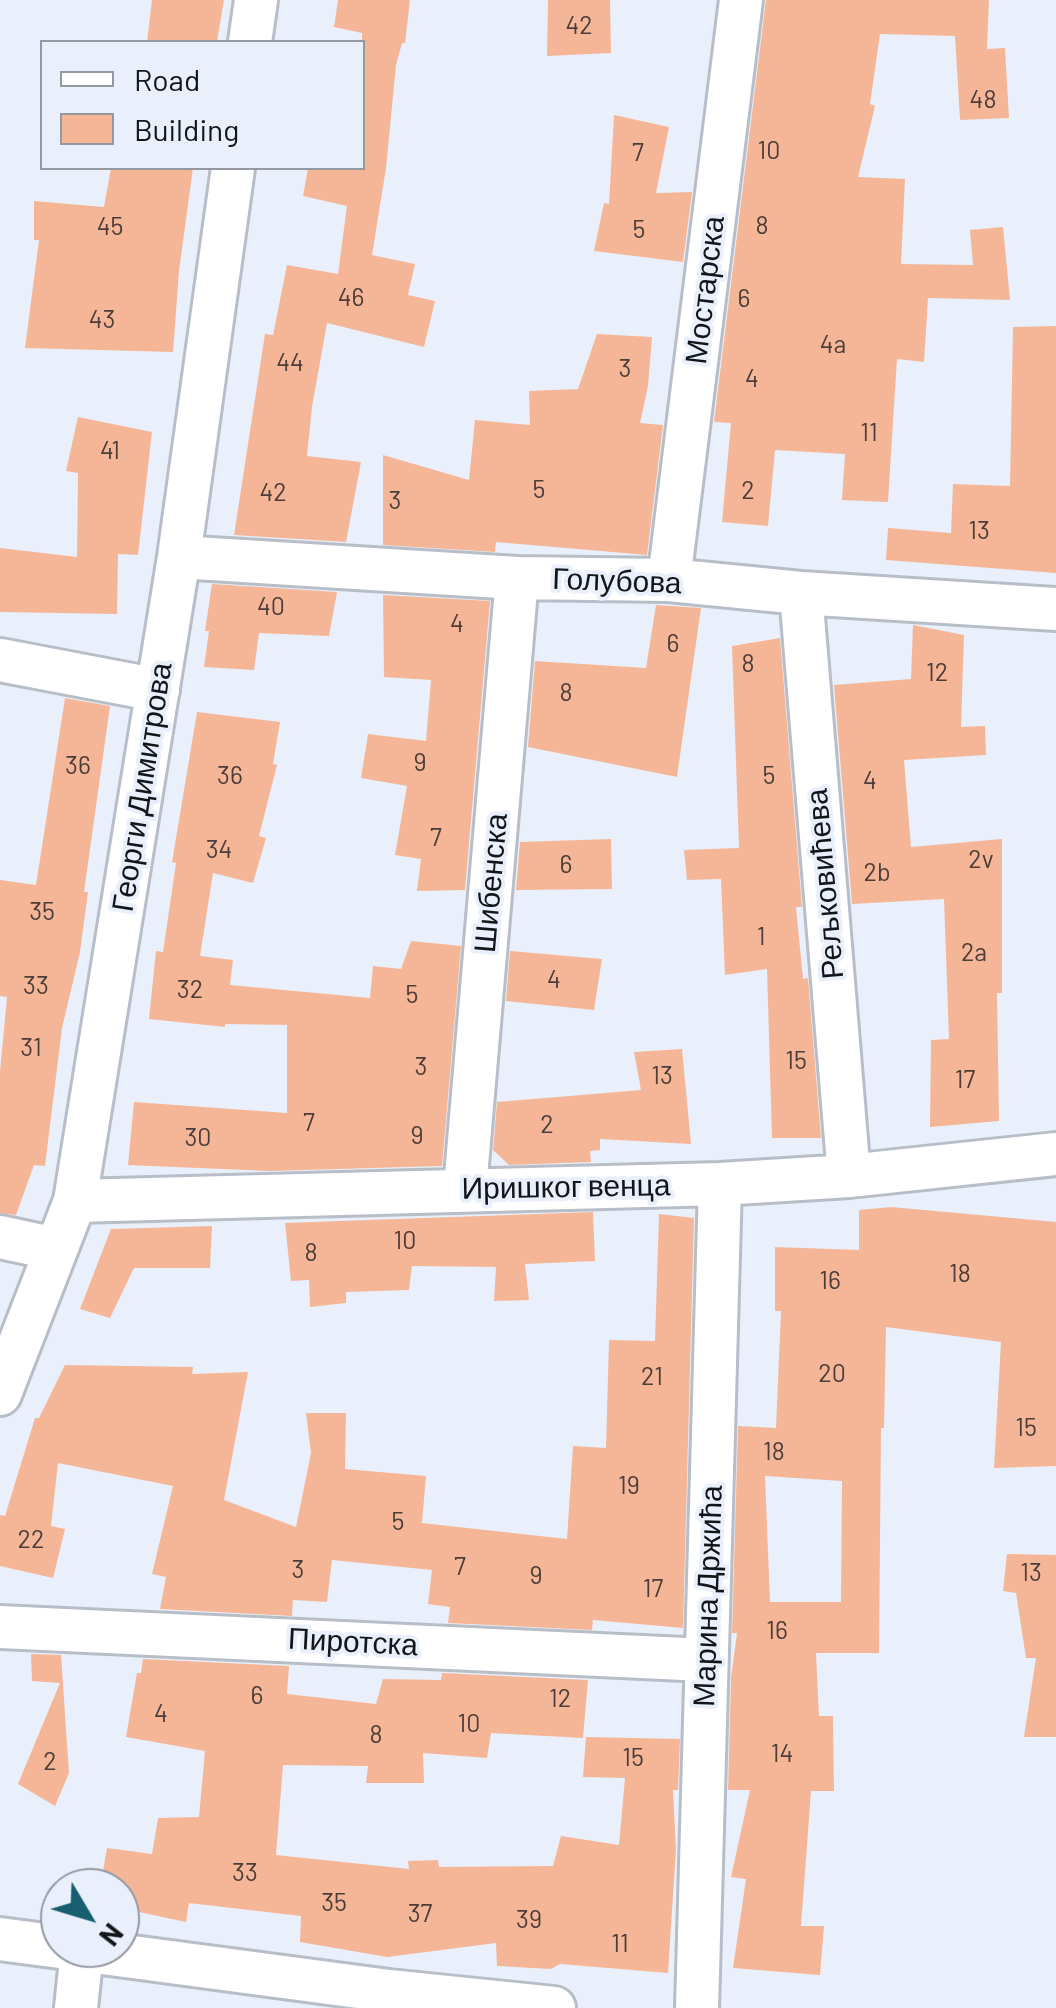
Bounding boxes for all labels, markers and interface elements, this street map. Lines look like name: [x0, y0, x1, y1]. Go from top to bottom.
house number: 42: [565, 11, 593, 41]
legend: [40, 40, 365, 170]
text: Road: [134, 61, 200, 97]
house number: 48: [970, 85, 996, 115]
text: Building: [134, 111, 239, 147]
house number: 10: [758, 136, 780, 166]
house number: 7: [632, 138, 644, 168]
house number: 8: [755, 211, 769, 241]
house number: 45: [97, 212, 123, 242]
street label: Мостарска: [678, 214, 732, 366]
house number: 5: [633, 215, 645, 245]
house number: 46: [338, 283, 364, 313]
house number: 6: [738, 284, 750, 314]
house number: 43: [89, 305, 115, 335]
house number: 4a: [820, 330, 846, 360]
house number: 44: [276, 348, 304, 378]
house number: 3: [619, 354, 631, 384]
house number: 4: [745, 364, 759, 394]
house number: 11: [860, 418, 878, 448]
house number: 41: [100, 436, 120, 466]
house number: 5: [533, 475, 545, 505]
house number: 2: [741, 476, 755, 506]
house number: 42: [259, 478, 287, 508]
house number: 3: [389, 486, 401, 516]
house number: 13: [968, 516, 990, 546]
street label: Голубова: [552, 561, 682, 601]
house number: 40: [257, 592, 285, 622]
house number: 4: [450, 609, 464, 639]
house number: 6: [667, 629, 679, 659]
house number: 8: [741, 649, 755, 679]
house number: 12: [926, 658, 948, 688]
street label: Георги Димитрова: [105, 660, 179, 914]
house number: 8: [559, 678, 573, 708]
house number: 9: [413, 748, 427, 778]
house number: 36: [65, 751, 91, 781]
house number: 36: [217, 761, 243, 791]
house number: 5: [763, 761, 775, 791]
house number: 4: [863, 766, 877, 796]
street label: Рељковићева: [799, 787, 851, 981]
street label: Шибенска: [467, 812, 515, 954]
house number: 7: [430, 823, 442, 853]
house number: 34: [206, 835, 232, 865]
house number: 2v: [968, 845, 994, 875]
house number: 6: [560, 850, 572, 880]
house number: 2b: [863, 858, 891, 888]
house number: 35: [29, 897, 55, 927]
house number: 1: [757, 922, 765, 952]
house number: 2a: [961, 938, 987, 968]
house number: 4: [547, 965, 561, 995]
house number: 33: [23, 971, 49, 1001]
house number: 32: [177, 975, 203, 1005]
house number: 5: [406, 980, 418, 1010]
house number: 31: [20, 1033, 42, 1063]
house number: 15: [785, 1046, 807, 1076]
house number: 3: [415, 1052, 427, 1082]
house number: 13: [651, 1061, 673, 1091]
house number: 17: [955, 1065, 975, 1095]
house number: 7: [303, 1108, 315, 1138]
house number: 2: [540, 1110, 554, 1140]
house number: 9: [410, 1121, 424, 1151]
house number: 30: [185, 1123, 211, 1153]
street label: Иришког венца: [461, 1167, 671, 1207]
house number: 10: [394, 1226, 416, 1256]
house number: 8: [304, 1238, 318, 1268]
house number: 18: [949, 1259, 971, 1289]
house number: 16: [819, 1266, 841, 1296]
house number: 20: [818, 1359, 846, 1389]
house number: 21: [641, 1362, 663, 1392]
house number: 15: [1015, 1413, 1037, 1443]
house number: 18: [763, 1437, 785, 1467]
house number: 19: [618, 1471, 640, 1501]
street label: Марина Држића: [686, 1484, 730, 1708]
house number: 5: [392, 1507, 404, 1537]
house number: 22: [18, 1525, 44, 1555]
house number: 7: [454, 1552, 466, 1582]
house number: 3: [292, 1555, 304, 1585]
house number: 13: [1020, 1558, 1042, 1588]
house number: 9: [529, 1561, 543, 1591]
house number: 17: [643, 1574, 663, 1604]
house number: 16: [766, 1616, 788, 1646]
street label: Пиротска: [287, 1621, 419, 1663]
house number: 6: [251, 1681, 263, 1711]
house number: 12: [549, 1684, 571, 1714]
house number: 4: [154, 1699, 168, 1729]
house number: 10: [458, 1709, 480, 1739]
house number: 8: [369, 1720, 383, 1750]
house number: 14: [771, 1739, 793, 1769]
house number: 15: [622, 1743, 644, 1773]
house number: 2: [43, 1747, 57, 1777]
house number: 33: [232, 1858, 258, 1888]
north arrow: [40, 1868, 140, 1968]
house number: 35: [321, 1888, 347, 1918]
house number: 37: [408, 1899, 432, 1929]
house number: 39: [516, 1905, 542, 1935]
text: N: [93, 1917, 131, 1953]
house number: 11: [611, 1929, 629, 1959]

